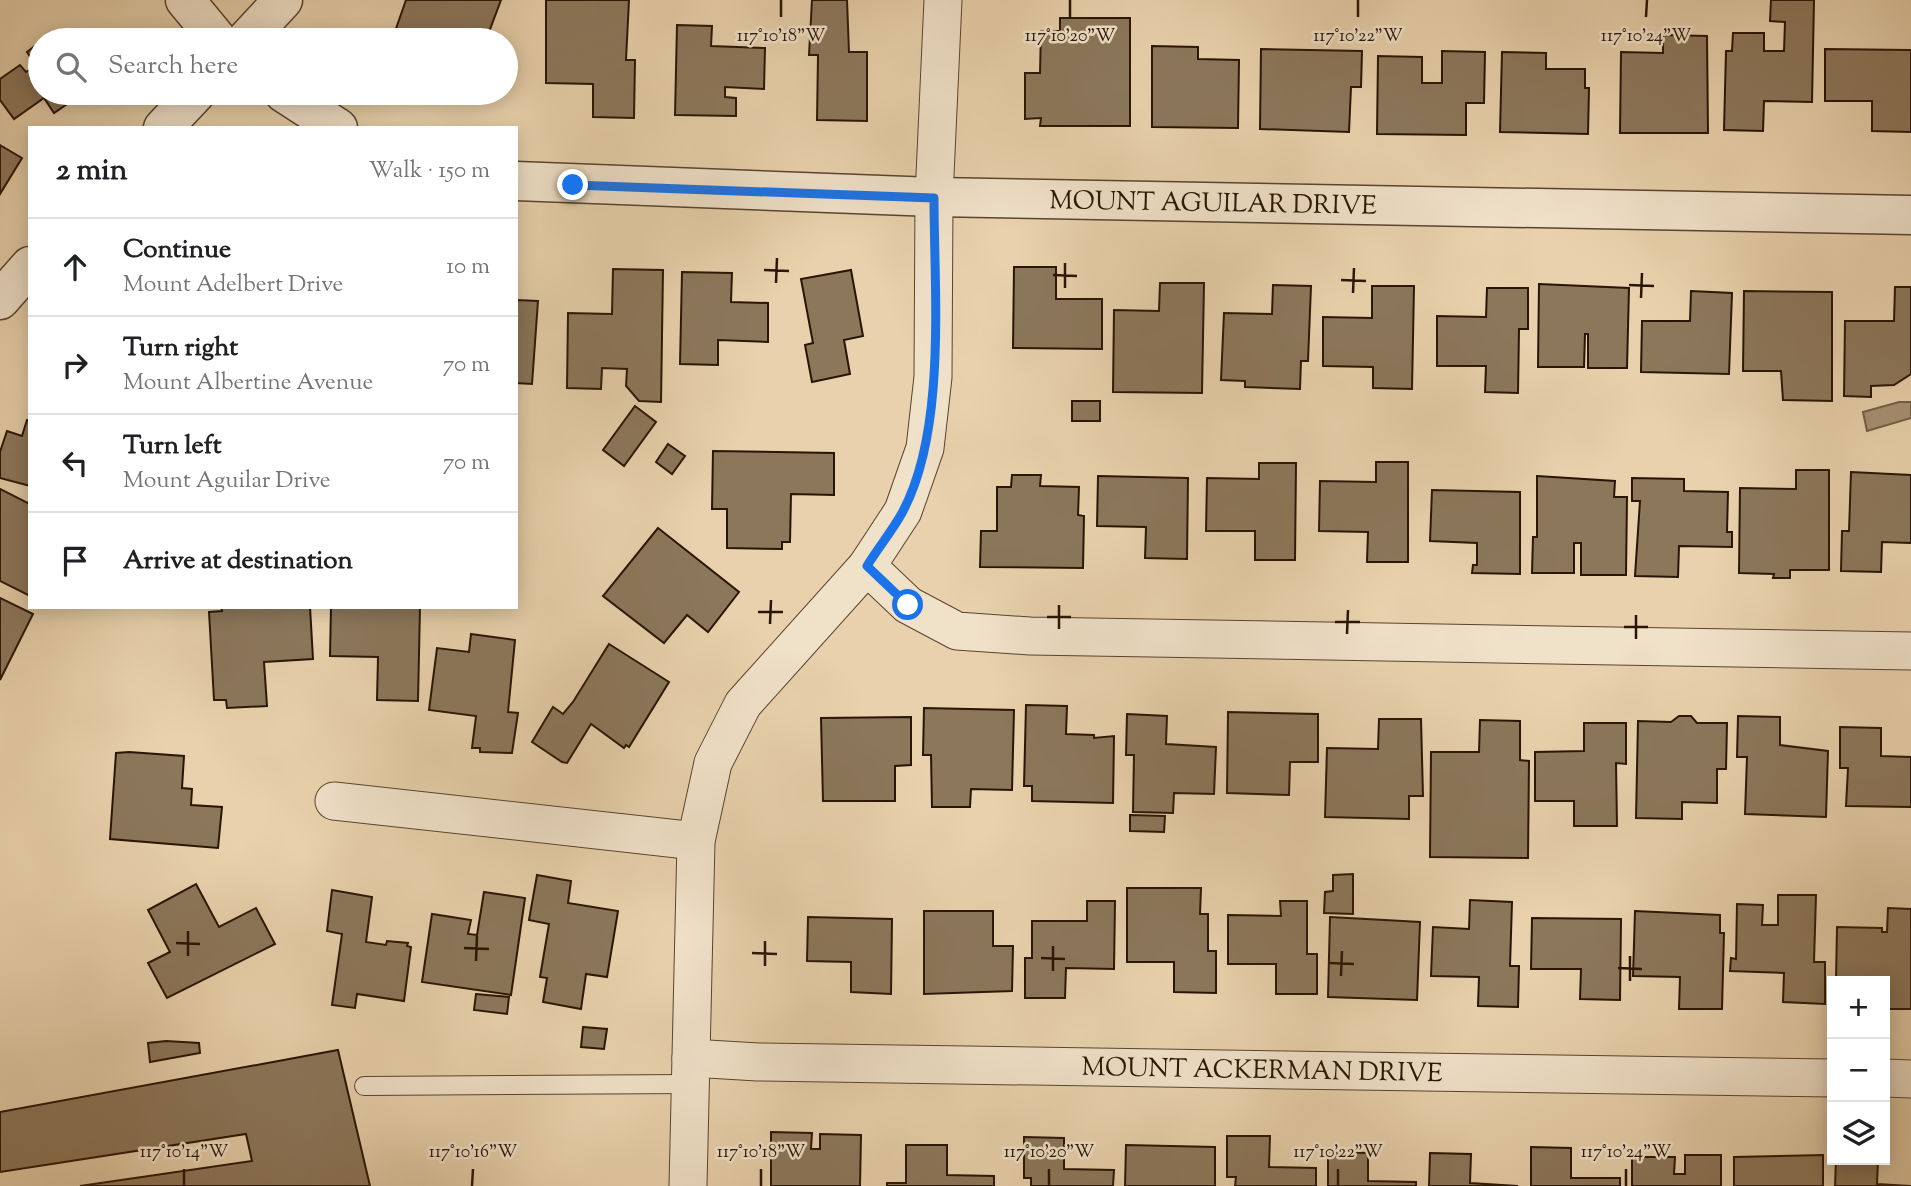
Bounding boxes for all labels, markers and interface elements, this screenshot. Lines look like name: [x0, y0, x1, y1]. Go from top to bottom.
text: 117°10'18"W: [737, 24, 825, 50]
text: 117°10'20"W: [1025, 24, 1115, 50]
text: 117°10'22"W: [1313, 24, 1403, 50]
text: 117°10'24"W: [1601, 24, 1691, 50]
search box: [28, 28, 518, 105]
icon: search: [52, 48, 90, 86]
text: Search here: [108, 48, 238, 85]
text: 2 min: [56, 150, 128, 193]
text: Walk · 150 m: [369, 155, 490, 188]
route end: [557, 169, 588, 200]
street label: MOUNT AGUILAR DRIVE: [1049, 183, 1377, 226]
text: Continue: [123, 232, 231, 269]
icon: ahead: [56, 248, 94, 286]
text: 10 m: [446, 251, 490, 284]
text: Mount Adelbert Drive: [123, 269, 343, 302]
text: Turn right: [123, 330, 238, 367]
icon: right: [56, 346, 94, 384]
text: 70 m: [443, 349, 490, 382]
text: Mount Albertine Avenue: [123, 367, 373, 400]
text: Turn left: [123, 428, 222, 465]
icon: left: [56, 444, 94, 482]
text: 70 m: [443, 447, 490, 480]
text: Mount Aguilar Drive: [123, 465, 331, 498]
icon: arrive: [56, 542, 94, 580]
text: Arrive at destination: [123, 543, 353, 580]
route start: [892, 589, 923, 620]
map controls: [1827, 976, 1890, 1165]
button: +: [1827, 976, 1890, 1039]
button: −: [1827, 1039, 1890, 1102]
street label: MOUNT ACKERMAN DRIVE: [1081, 1050, 1443, 1093]
button: layers: [1827, 1102, 1890, 1165]
text: 117°10'14"W: [140, 1140, 228, 1166]
text: 117°10'16"W: [429, 1140, 517, 1166]
text: 117°10'18"W: [717, 1140, 805, 1166]
text: 117°10'20"W: [1004, 1140, 1094, 1166]
text: 117°10'22"W: [1293, 1140, 1383, 1166]
text: 117°10'24"W: [1581, 1140, 1671, 1166]

